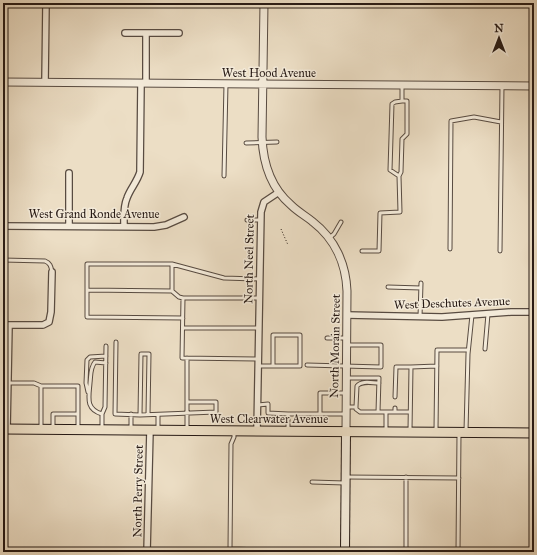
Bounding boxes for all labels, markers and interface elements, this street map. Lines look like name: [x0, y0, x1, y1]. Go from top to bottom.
north arrow: [479, 18, 519, 58]
text: N: [494, 22, 504, 35]
street label: West Hood Avenue: [222, 66, 316, 80]
street label: West Grand Ronde Avenue: [28, 207, 160, 221]
street label: North Neel Street: [241, 213, 257, 304]
street label: North Morain Street: [327, 293, 343, 398]
street label: West Deschutes Avenue: [394, 294, 510, 312]
street label: West Clearwater Avenue: [210, 412, 328, 426]
street label: North Perry Street: [130, 444, 146, 537]

